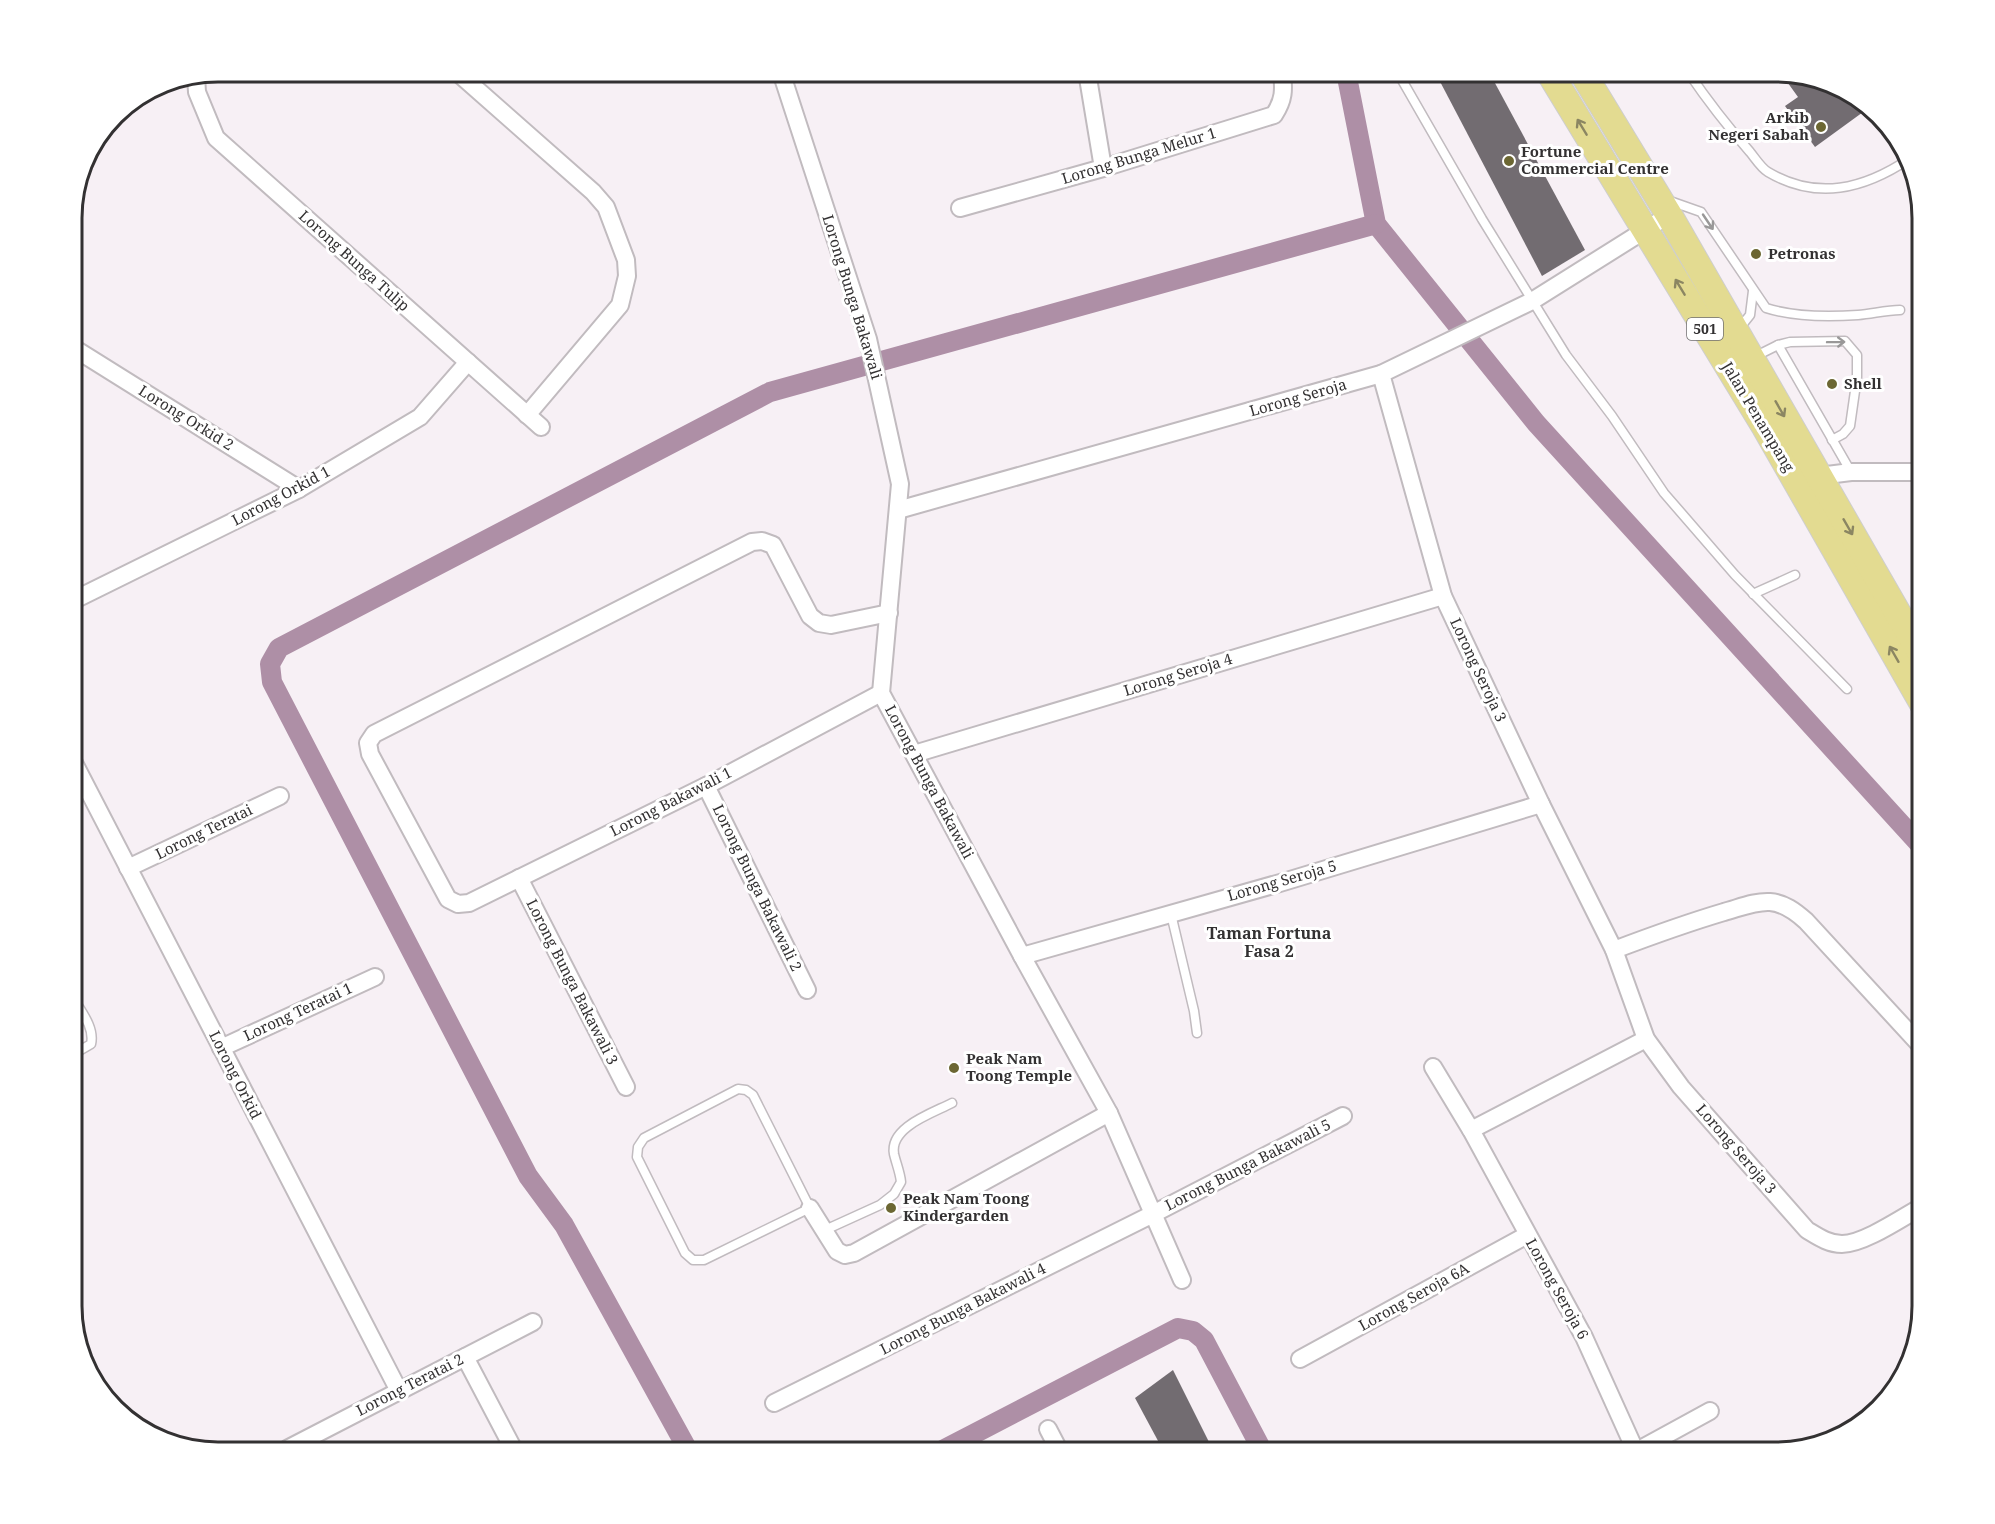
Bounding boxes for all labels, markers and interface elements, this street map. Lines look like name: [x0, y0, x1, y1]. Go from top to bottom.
place label: Arkib Negeri Sabah: [1708, 107, 1809, 144]
one-way arrow: [1575, 119, 1587, 136]
marker: Arkib Negeri Sabah: [1814, 120, 1828, 134]
street label: Lorong Bunga Melur 1: [1059, 122, 1218, 188]
place label: Fortune Commercial Centre: [1521, 141, 1669, 178]
marker: Fortune Commercial Centre: [1502, 154, 1516, 168]
street label: Lorong Bunga Tulip: [295, 205, 414, 315]
street label: Lorong Bunga Bakawali: [818, 212, 888, 382]
one-way arrow: [1702, 214, 1714, 230]
place label: Petronas: [1768, 243, 1836, 263]
marker: Petronas: [1749, 247, 1763, 261]
one-way arrow: [1673, 279, 1686, 296]
road number: 501: [1687, 318, 1723, 340]
one-way arrow: [1825, 336, 1845, 348]
street label: Jalan Penampang: [1718, 357, 1800, 475]
place label: Shell: [1844, 373, 1883, 393]
street label: Lorong Seroja: [1247, 374, 1349, 420]
marker: Shell: [1825, 377, 1839, 391]
street label: Lorong Orkid 2: [135, 380, 238, 454]
one-way arrow: [1775, 400, 1787, 417]
street label: Lorong Orkid 1: [228, 461, 333, 529]
one-way arrow: [1842, 518, 1854, 535]
street label: Lorong Seroja 3: [1446, 614, 1512, 725]
one-way arrow: [1888, 645, 1899, 663]
street label: Lorong Seroja 4: [1121, 648, 1235, 700]
street label: Lorong Bunga Bakawali: [881, 701, 979, 862]
street label: Lorong Bakawali 1: [606, 762, 735, 840]
street label: Lorong Teratai: [152, 799, 256, 863]
street label: Lorong Bunga Bakawali 2: [709, 801, 807, 974]
street label: Lorong Seroja 5: [1225, 855, 1339, 905]
street label: Lorong Bunga Bakawali 3: [522, 895, 623, 1068]
district label: Taman Fortuna Fasa 2: [1207, 922, 1332, 962]
street label: Lorong Teratai 1: [240, 977, 355, 1045]
street label: Lorong Orkid: [205, 1027, 267, 1122]
place label: Peak Nam Toong Temple: [966, 1048, 1072, 1085]
marker: Peak Nam Toong Temple: [947, 1061, 961, 1075]
street label: Lorong Seroja 3: [1692, 1099, 1781, 1197]
street label: Lorong Bunga Bakawali 5: [1161, 1114, 1334, 1215]
place label: Peak Nam Toong Kindergarden: [903, 1188, 1030, 1225]
marker: Peak Nam Toong Kindergarden: [884, 1201, 898, 1215]
street label: Lorong Seroja 6: [1522, 1234, 1594, 1343]
street label: Lorong Bunga Bakawali 4: [876, 1257, 1049, 1359]
street label: Lorong Seroja 6A: [1355, 1257, 1473, 1335]
street label: Lorong Teratai 2: [352, 1348, 467, 1420]

